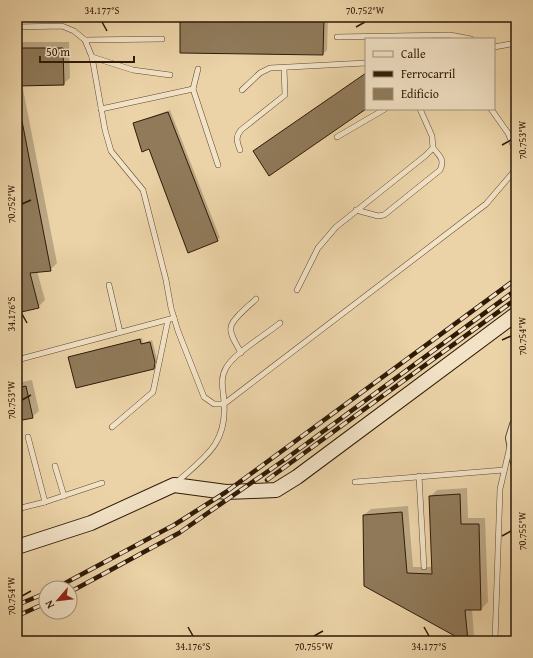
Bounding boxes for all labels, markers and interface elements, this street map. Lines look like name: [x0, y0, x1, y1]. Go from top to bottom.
text: 34.177°S: [85, 3, 120, 18]
text: 70.752°W: [346, 3, 385, 18]
scale bar: [40, 38, 134, 64]
legend: [365, 38, 495, 110]
text: 50 m: [46, 43, 70, 60]
text: Calle: [401, 45, 426, 62]
text: Ferrocarril: [401, 65, 456, 82]
text: Edificio: [401, 85, 439, 102]
text: 70.753°W: [515, 120, 530, 159]
text: 70.752°W: [4, 184, 19, 223]
text: 34.176°S: [4, 296, 19, 331]
text: 70.754°W: [515, 316, 530, 355]
text: 70.753°W: [4, 380, 19, 419]
text: 70.755°W: [515, 511, 530, 550]
text: 70.754°W: [4, 576, 19, 615]
north arrow: [38, 580, 78, 620]
text: N: [40, 597, 58, 612]
text: 34.176°S: [176, 639, 211, 654]
text: 70.755°W: [295, 639, 334, 654]
text: 34.177°S: [412, 639, 447, 654]

